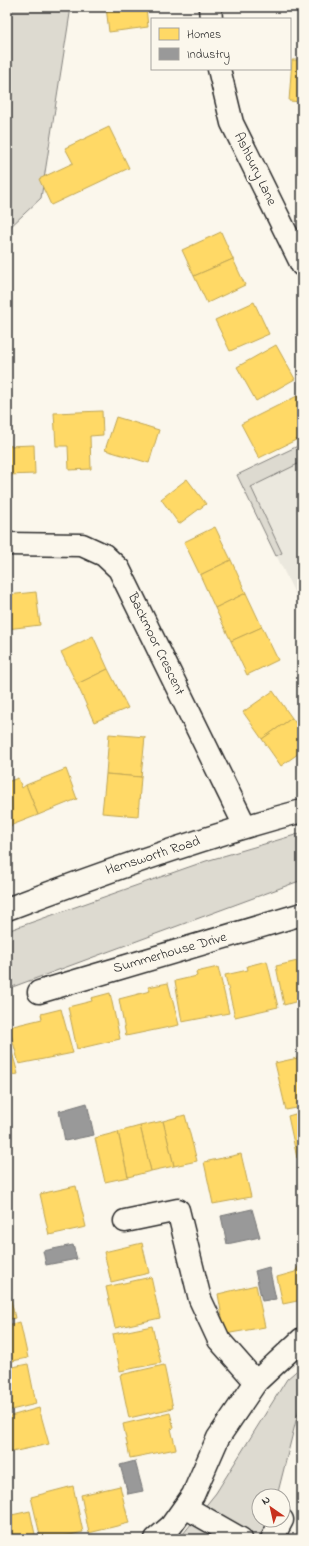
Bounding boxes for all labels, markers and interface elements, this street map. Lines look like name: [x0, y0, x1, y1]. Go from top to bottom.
legend: [151, 18, 291, 70]
text: Homes: [187, 26, 221, 44]
text: Industry: [187, 46, 230, 65]
street label: Ashbury Lane: [227, 129, 282, 210]
street label: Backmoor Crescent: [122, 588, 190, 699]
street label: Hemsworth Road: [103, 831, 203, 881]
street label: Summerhouse Drive: [111, 927, 230, 979]
north arrow: [251, 1488, 291, 1528]
text: N: [258, 1492, 274, 1509]

